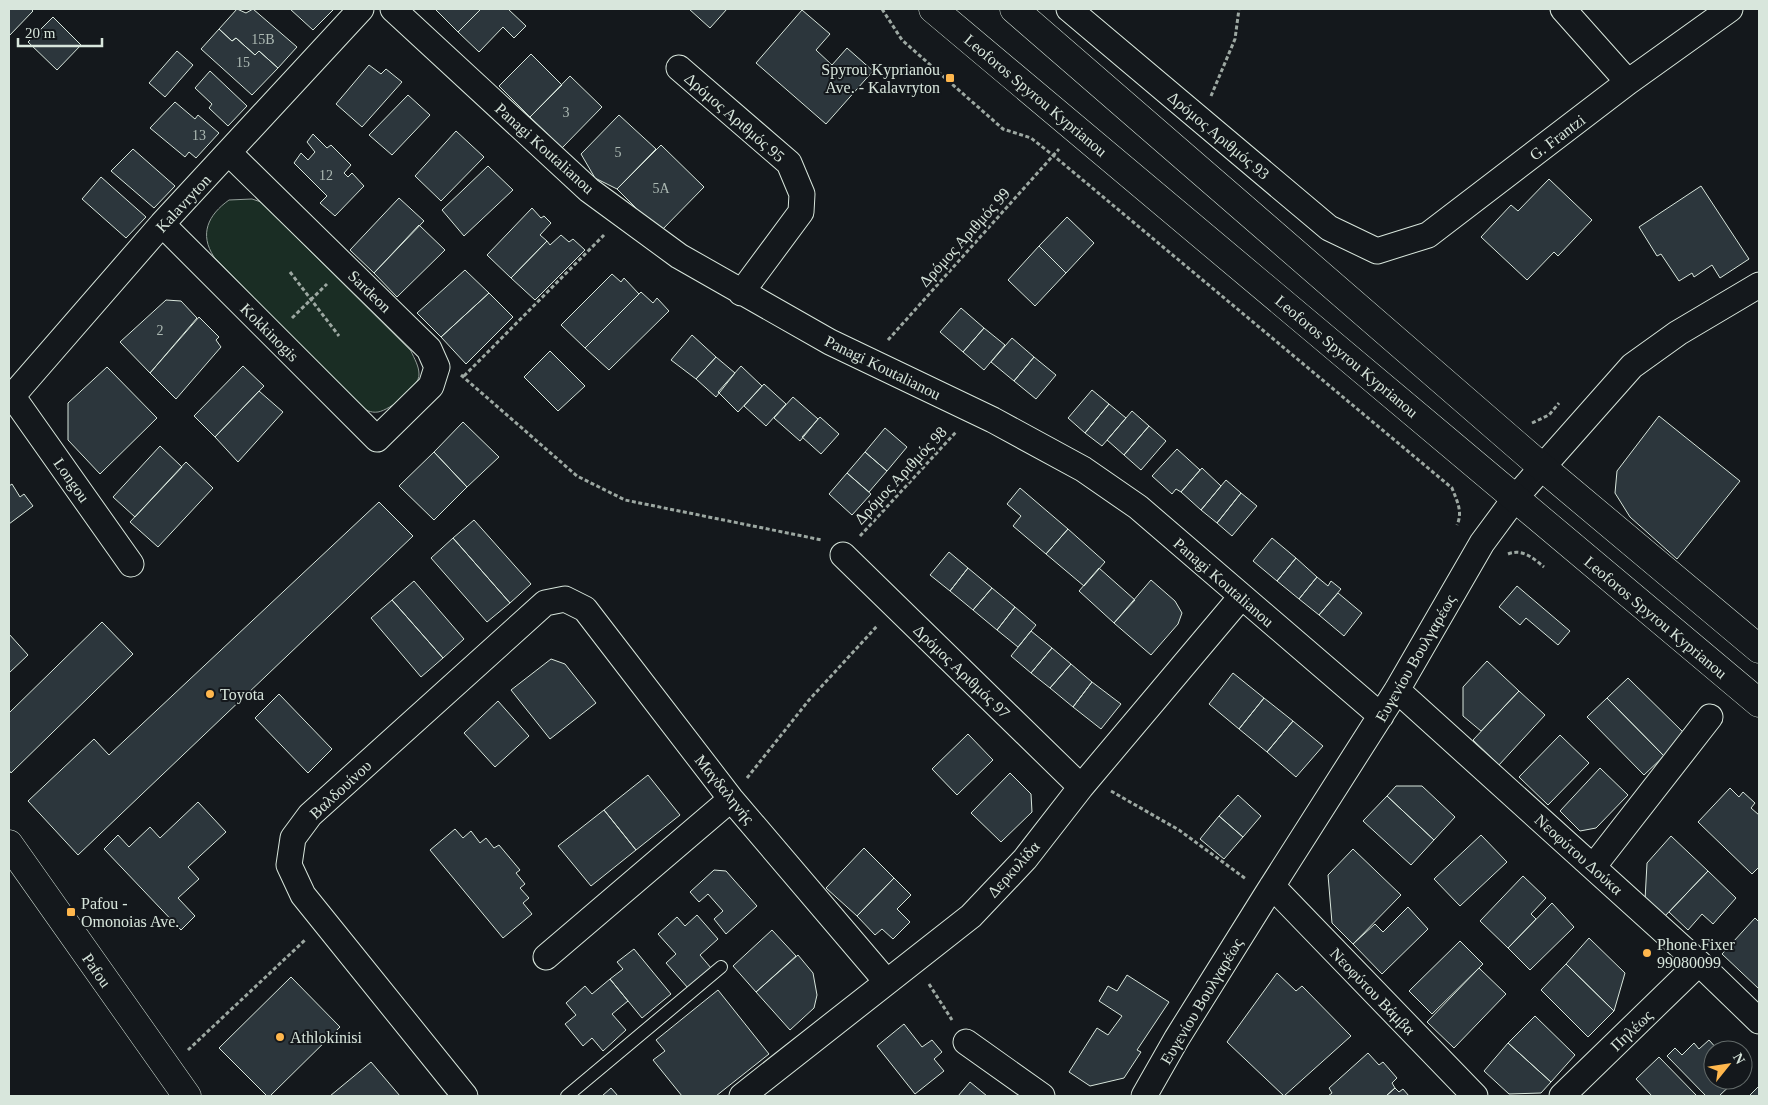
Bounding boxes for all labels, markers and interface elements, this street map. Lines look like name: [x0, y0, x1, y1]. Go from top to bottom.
scale bar: [18, 15, 101, 47]
text: 20 m: [25, 25, 56, 41]
street label: Leoforos Spyrou Kyprianou: [960, 31, 1110, 161]
house number: 15B: [251, 32, 275, 47]
house number: 15: [236, 55, 250, 70]
place label: Spyrou Kyprianou Ave. - Kalavryton: [821, 61, 940, 97]
street label: Δρόμος Αριθμός 95: [681, 69, 788, 166]
marker: Spyrou Kyprianou Ave. - Kalavryton: [944, 72, 956, 84]
street label: Δρόμος Αριθμός 93: [1164, 88, 1273, 183]
street label: Panagi Koutalianou: [491, 100, 597, 198]
house number: 3: [563, 105, 570, 120]
street label: G. Frantzi: [1526, 111, 1589, 164]
house number: 13: [192, 128, 206, 143]
house number: 5: [615, 145, 622, 160]
house number: 12: [319, 168, 333, 183]
street label: Kalavryton: [153, 171, 215, 236]
house number: 5A: [652, 181, 670, 196]
street label: Δρόμος Αριθμός 99: [916, 185, 1014, 291]
street label: Sardeon: [345, 267, 394, 316]
street label: Leoforos Spyrou Kyprianou: [1271, 292, 1421, 422]
street label: Kokkinogis: [237, 300, 302, 365]
house number: 2: [157, 323, 164, 338]
street label: Panagi Koutalianou: [822, 332, 943, 404]
street label: Δρόμος Αριθμός 98: [851, 423, 951, 528]
street label: Longou: [50, 455, 93, 506]
street label: Panagi Koutalianou: [1170, 534, 1277, 631]
street label: Leoforos Spyrou Kyprianou: [1580, 553, 1730, 683]
street label: Ευγενίου Βουλγαρέως: [1372, 591, 1460, 725]
street label: Δρόμος Αριθμός 97: [909, 621, 1013, 722]
place label: Toyota: [220, 686, 264, 704]
marker: Toyota: [204, 688, 216, 700]
street label: Μαγδαληνής: [691, 752, 758, 828]
street label: Βαλδουίνου: [306, 757, 375, 822]
street label: Νεοφύτου Δούκα: [1531, 811, 1626, 899]
street label: Δερκυλίδα: [984, 838, 1044, 901]
place label: Pafou - Omonoias Ave.: [81, 895, 179, 930]
marker: Pafou - Omonoias Ave.: [65, 906, 77, 918]
street label: Ευγενίου Βουλγαρέως: [1157, 935, 1247, 1068]
place label: Phone Fixer 99080099: [1657, 936, 1735, 971]
street label: Νεοφύτου Βάμβα: [1326, 944, 1419, 1039]
marker: Phone Fixer 99080099: [1641, 947, 1653, 959]
street label: Pafou: [79, 950, 114, 990]
street label: Πηλέως: [1607, 1006, 1657, 1055]
place label: Athlokinisi: [290, 1029, 363, 1046]
marker: Athlokinisi: [274, 1031, 286, 1043]
north arrow: [1703, 1040, 1753, 1090]
text: N: [1730, 1051, 1748, 1067]

